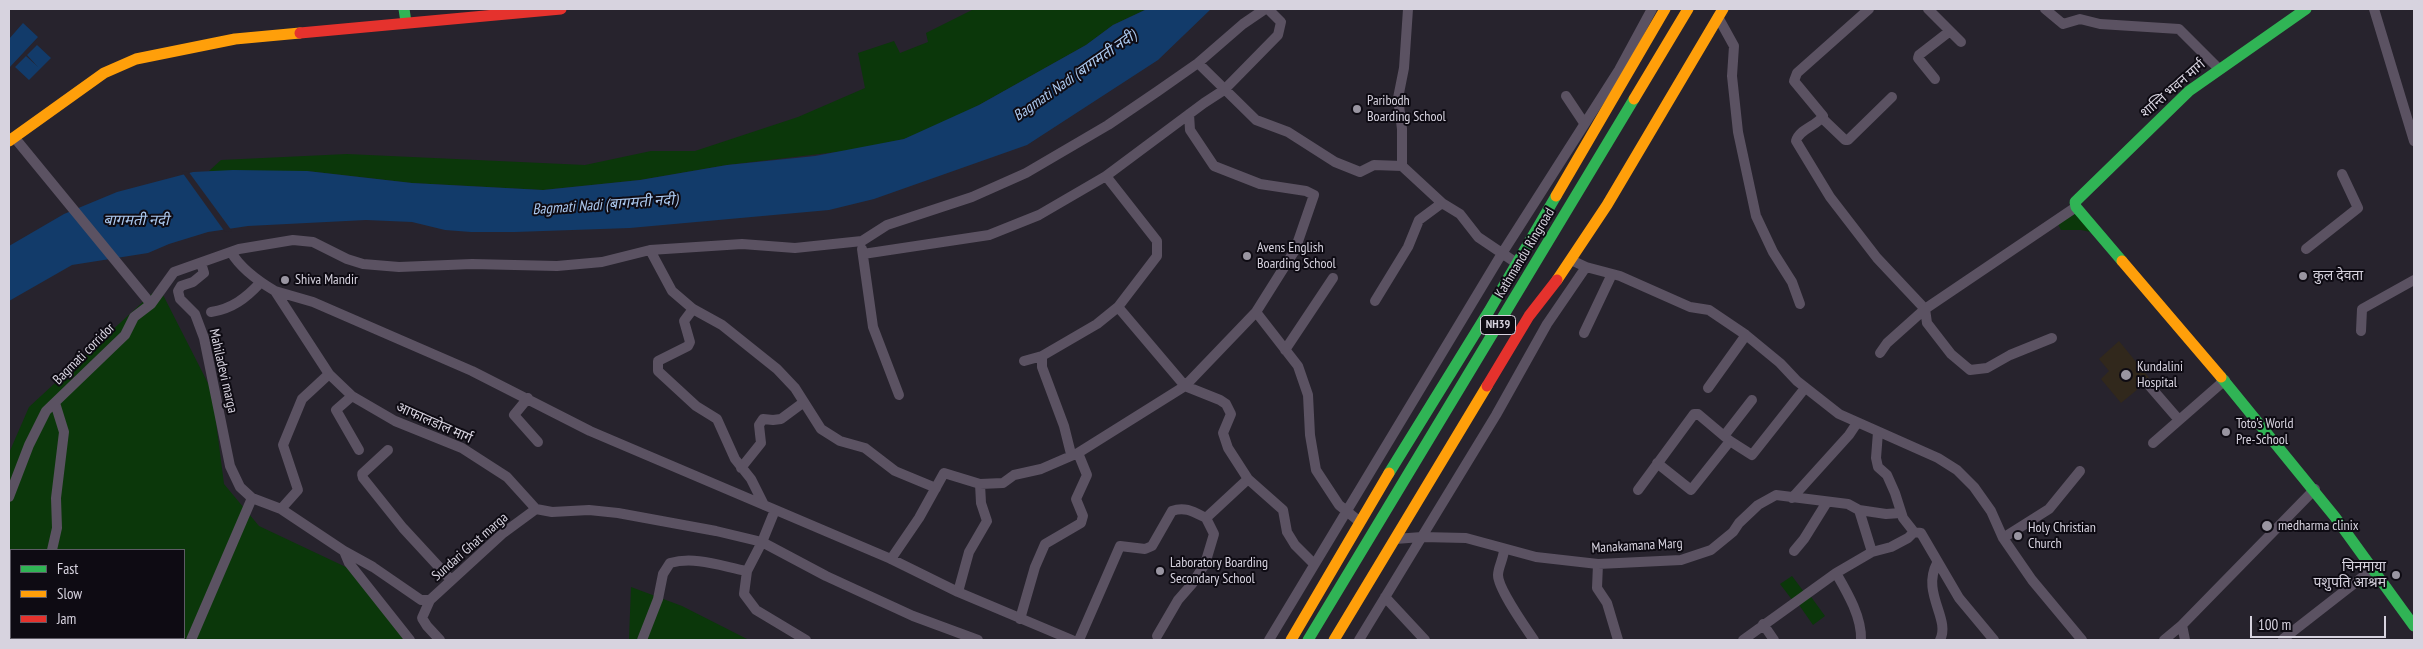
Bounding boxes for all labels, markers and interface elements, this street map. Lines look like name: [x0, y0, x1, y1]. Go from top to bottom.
water label: Bagmati Nadi (बागमती नदी): [1010, 27, 1140, 125]
street label: शान्ति भवन मार्ग: [2137, 56, 2209, 122]
place label: Paribodh Boarding School: [1367, 93, 1446, 125]
marker: Paribodh Boarding School: [1351, 103, 1363, 115]
water label: Bagmati Nadi (बागमती नदी): [532, 191, 678, 219]
street label: Kathmandu Ringroad: [1492, 205, 1558, 301]
water label: बागमती नदी: [103, 212, 169, 230]
place label: Avens English Boarding School: [1257, 240, 1336, 272]
marker: Avens English Boarding School: [1241, 250, 1253, 262]
place label: कुल देवता: [2313, 268, 2363, 284]
marker: कुल देवता: [2297, 270, 2309, 282]
place label: Shiva Mandir: [295, 272, 358, 288]
marker: Shiva Mandir: [279, 274, 291, 286]
road number: NH39: [1480, 316, 1516, 334]
street label: Bagmati corridor: [50, 320, 118, 388]
street label: Mahiladevi marga: [205, 327, 241, 415]
place label: Kundalini Hospital: [2137, 359, 2183, 392]
marker: Kundalini Hospital: [2119, 368, 2133, 382]
street label: आफालडोल मार्ग: [393, 399, 475, 447]
place label: Toto's World Pre-School: [2236, 416, 2294, 448]
marker: Toto's World Pre-School: [2220, 426, 2232, 438]
street label: Sundari Ghat marga: [428, 509, 512, 585]
place label: medharma clinix: [2278, 518, 2358, 534]
marker: medharma clinix: [2260, 519, 2274, 533]
place label: Holy Christian Church: [2028, 520, 2096, 552]
marker: Holy Christian Church: [2012, 530, 2024, 542]
street label: Manakamana Marg: [1591, 535, 1683, 557]
legend: [10, 549, 185, 639]
place label: Laboratory Boarding Secondary School: [1170, 555, 1268, 588]
text: Fast: [57, 559, 78, 578]
place label: चिनमाया पशुपति आश्रम: [2313, 559, 2386, 592]
marker: Laboratory Boarding Secondary School: [1154, 565, 1166, 577]
marker: चिनमाया पशुपति आश्रम: [2390, 569, 2402, 581]
text: Slow: [57, 584, 82, 603]
scale bar: [2253, 606, 2389, 638]
text: Jam: [57, 609, 76, 628]
text: 100 m: [2258, 615, 2291, 634]

